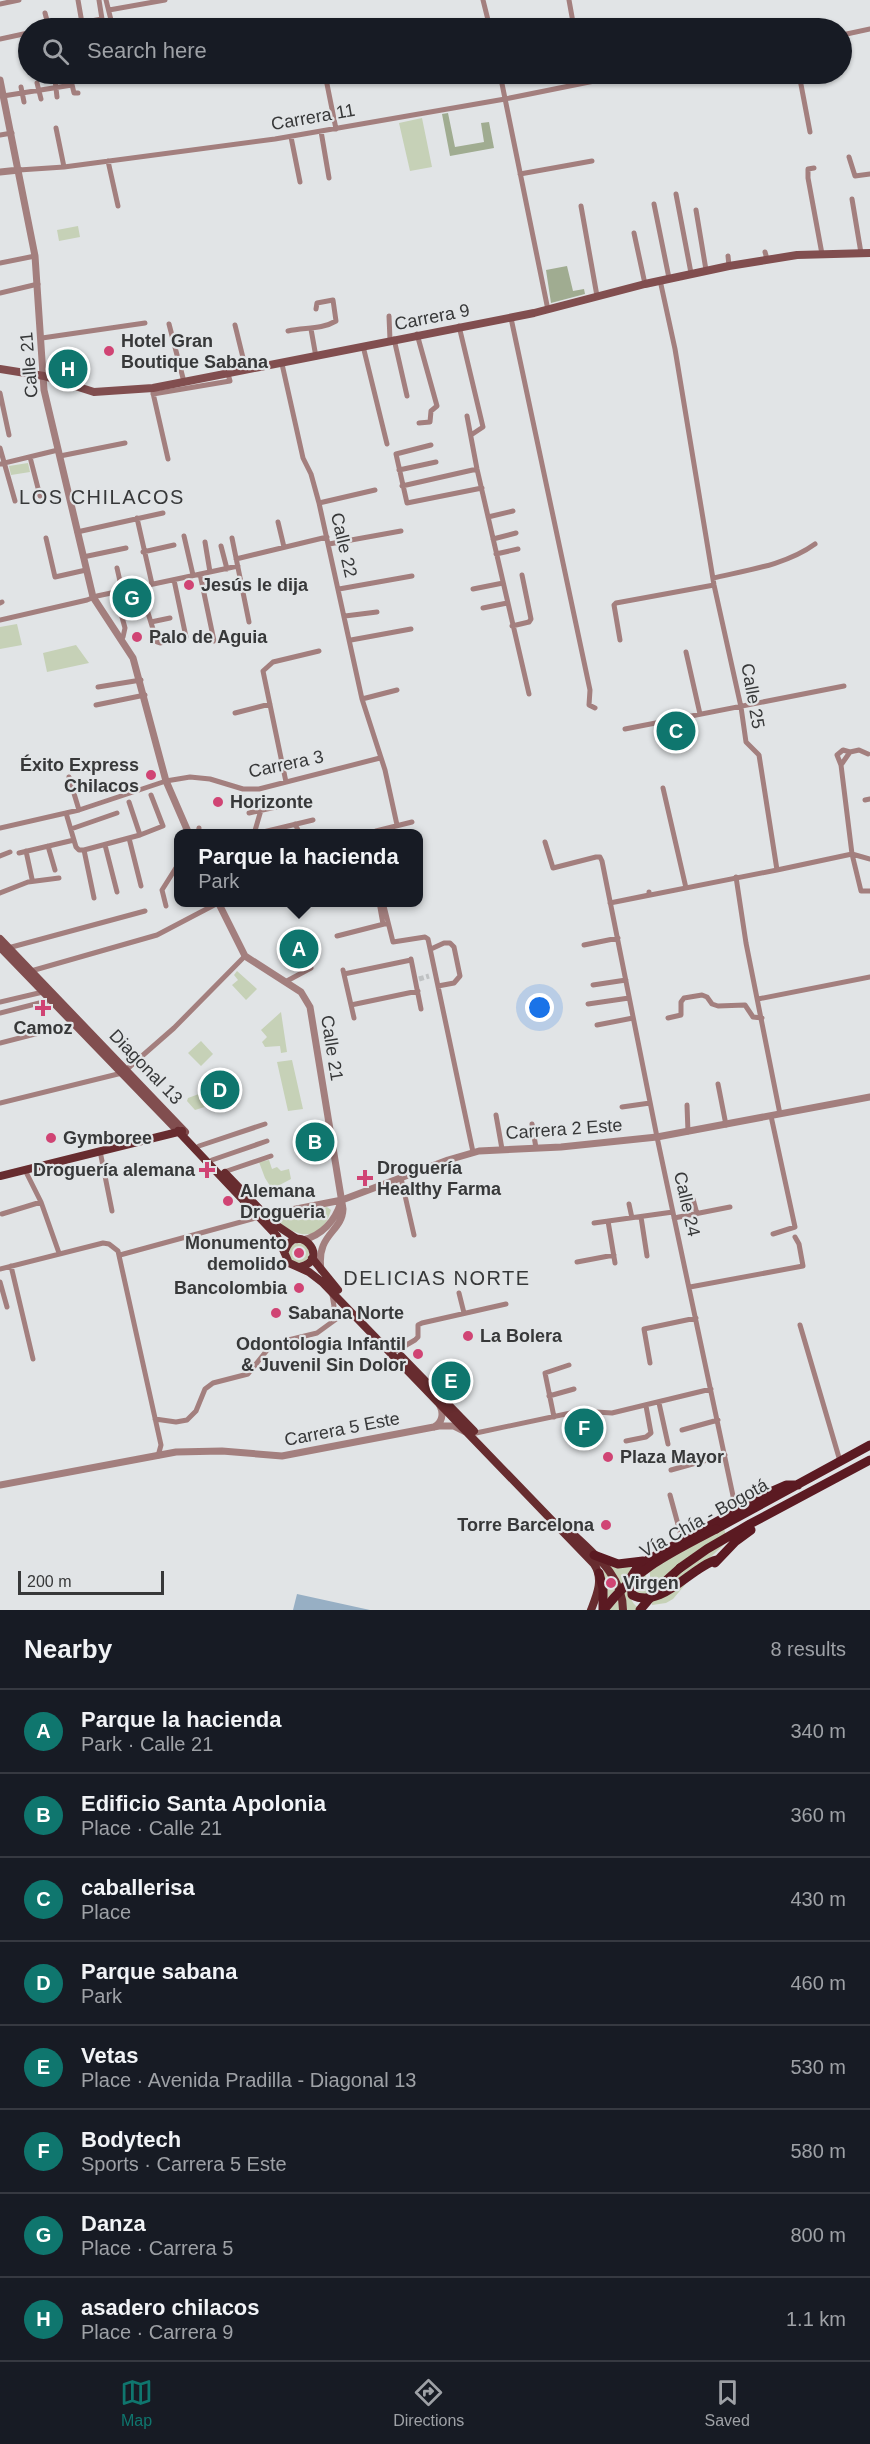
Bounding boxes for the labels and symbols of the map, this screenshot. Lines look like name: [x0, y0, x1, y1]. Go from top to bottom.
street label: Carrera 11: [270, 100, 356, 134]
street label: Carrera 9: [393, 300, 471, 334]
street label: Calle 21: [16, 331, 42, 399]
place label: Hotel Gran Boutique Sabana: [121, 331, 269, 372]
marker: Hotel Gran Boutique Sabana: [102, 344, 116, 358]
pin: H: [48, 346, 88, 392]
district label: LOS CHILACOS: [19, 486, 185, 508]
street label: Calle 22: [327, 511, 361, 579]
place label: Jesús le dija: [201, 575, 309, 595]
pin: G: [112, 576, 152, 620]
marker: Jesús le dija: [182, 578, 196, 592]
place label: Palo de Aguia: [149, 627, 268, 647]
marker: Palo de Aguia: [130, 630, 144, 644]
street label: Calle 25: [737, 662, 769, 730]
pin: C: [656, 708, 696, 754]
street label: Carrera 3: [247, 746, 325, 782]
place label: Éxito Express Chilacos: [20, 754, 139, 796]
marker: Éxito Express Chilacos: [144, 768, 158, 782]
place label: Horizonte: [230, 792, 313, 812]
marker: Horizonte: [211, 795, 225, 809]
pin: A: [280, 926, 318, 972]
your location: [525, 993, 554, 1022]
marker: Camoz: [36, 1001, 50, 1015]
street label: Calle 21: [317, 1014, 347, 1082]
place label: Camoz: [13, 1018, 73, 1038]
street label: Diagonal 13: [105, 1025, 187, 1109]
pin: D: [200, 1068, 240, 1112]
street label: Carrera 2 Este: [505, 1115, 623, 1143]
pin: B: [296, 1120, 334, 1164]
place label: Gymboree: [63, 1128, 152, 1148]
marker: Gymboree: [44, 1131, 58, 1145]
place label: Droguería Healthy Farma: [377, 1158, 502, 1199]
place label: Droguería alemana: [33, 1160, 196, 1180]
marker: Droguería alemana: [200, 1163, 214, 1177]
street label: Calle 24: [670, 1170, 704, 1238]
marker: Droguería Healthy Farma: [358, 1171, 372, 1185]
place label: Alemana Drogueria: [240, 1181, 326, 1222]
marker: Alemana Drogueria: [221, 1194, 235, 1208]
place label: Monumento demolido: [185, 1233, 287, 1274]
marker: Monumento demolido: [292, 1246, 306, 1260]
district label: DELICIAS NORTE: [343, 1267, 531, 1289]
place label: Bancolombia: [174, 1278, 288, 1298]
marker: Bancolombia: [292, 1281, 306, 1295]
place label: Sabana Norte: [288, 1303, 404, 1323]
marker: Sabana Norte: [269, 1306, 283, 1320]
place label: La Bolera: [480, 1326, 563, 1346]
marker: La Bolera: [461, 1329, 475, 1343]
place label: Odontologia Infantil & Juvenil Sin Dolor: [236, 1334, 406, 1375]
marker: Odontologia Infantil & Juvenil Sin Dolor: [411, 1347, 425, 1361]
pin: E: [432, 1358, 470, 1404]
pin: F: [564, 1406, 604, 1450]
street label: Carrera 5 Este: [283, 1408, 401, 1450]
place label: Plaza Mayor: [620, 1447, 724, 1467]
marker: Plaza Mayor: [601, 1450, 615, 1464]
street label: Vía Chía - Bogotá: [637, 1474, 772, 1561]
place label: Torre Barcelona: [457, 1515, 595, 1535]
marker: Torre Barcelona: [599, 1518, 613, 1532]
scale bar: [18, 1568, 164, 1596]
place label: Virgen: [623, 1573, 679, 1593]
marker: Virgen: [604, 1576, 618, 1590]

